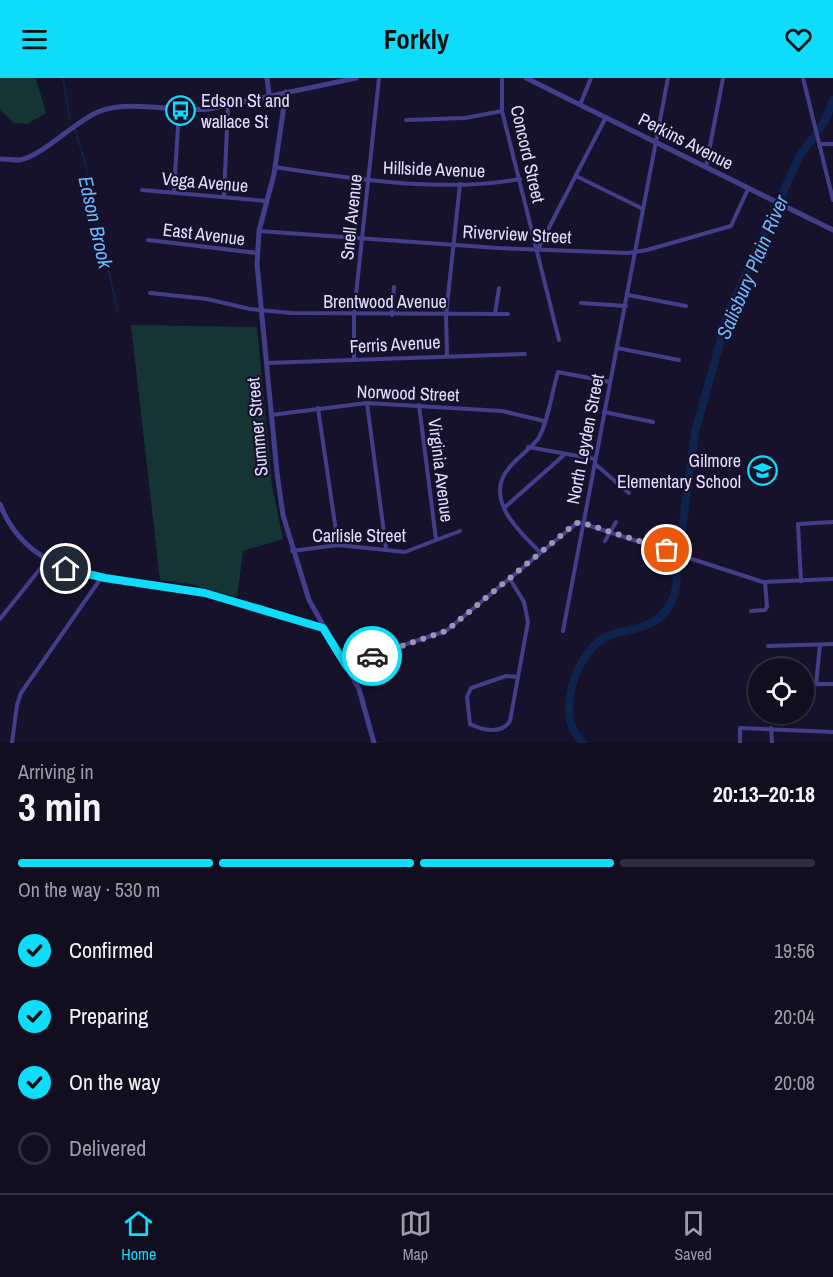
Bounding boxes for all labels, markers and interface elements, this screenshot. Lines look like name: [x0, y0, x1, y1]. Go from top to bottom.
text: Forkly: [384, 21, 449, 57]
icon: menu: [18, 23, 51, 56]
icon: heart: [782, 23, 815, 56]
place label: Edson St and wallace St: [201, 88, 290, 134]
bus stop icon: Edson St and wallace St: [164, 94, 196, 126]
street label: Concord Street: [505, 103, 551, 205]
street label: Perkins Avenue: [634, 106, 738, 176]
street label: Hillside Avenue: [382, 155, 486, 183]
street label: Vega Avenue: [161, 166, 249, 198]
water label: Edson Brook: [72, 173, 120, 272]
street label: Snell Avenue: [334, 173, 368, 261]
water label: Salisbury Plain River: [709, 190, 795, 343]
street label: East Avenue: [161, 217, 247, 251]
street label: Riverview Street: [462, 219, 572, 249]
street label: Brentwood Avenue: [323, 289, 447, 314]
street label: Ferris Avenue: [349, 329, 441, 359]
street label: North Leyden Street: [560, 372, 610, 506]
street label: Summer Street: [240, 376, 274, 478]
street label: Norwood Street: [356, 379, 460, 407]
street label: Virginia Avenue: [422, 417, 460, 523]
place label: Gilmore Elementary School: [617, 448, 741, 494]
school or university icon: Gilmore Elementary School: [746, 454, 778, 486]
street label: Carlisle Street: [312, 523, 406, 548]
pin: [641, 524, 692, 575]
icon: bag: [650, 533, 683, 566]
pin: [40, 543, 91, 594]
icon: home: [49, 552, 82, 585]
courier: [342, 626, 402, 686]
icon: car: [356, 640, 389, 673]
map controls: [748, 658, 814, 724]
button: locate: [748, 658, 814, 724]
text: Arriving in: [18, 758, 94, 785]
text: 20:13–20:18: [713, 779, 815, 809]
text: 3 min: [18, 781, 102, 833]
text: On the way · 530 m: [18, 876, 160, 903]
icon: check: [18, 934, 51, 967]
text: Confirmed: [69, 935, 153, 965]
text: 19:56: [774, 937, 815, 964]
icon: check: [18, 1000, 51, 1033]
text: Preparing: [69, 1001, 148, 1031]
text: 20:04: [774, 1003, 815, 1030]
icon: check: [18, 1066, 51, 1099]
text: On the way: [69, 1067, 160, 1097]
text: 20:08: [774, 1069, 815, 1096]
text: Delivered: [69, 1133, 146, 1163]
tab: Home: [121, 1207, 156, 1265]
tab: Map: [399, 1207, 432, 1265]
tab: Saved: [674, 1207, 712, 1265]

